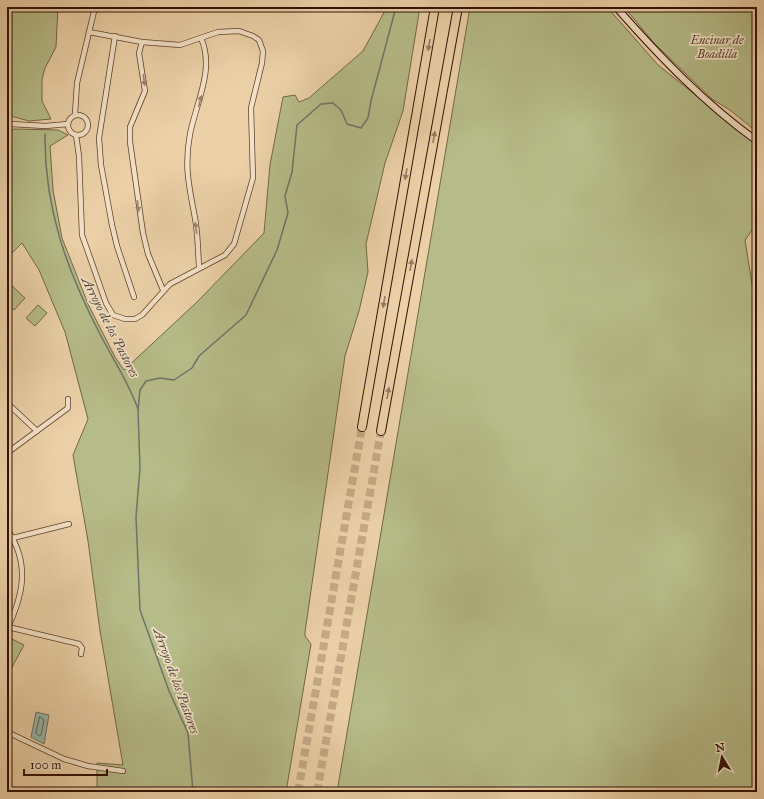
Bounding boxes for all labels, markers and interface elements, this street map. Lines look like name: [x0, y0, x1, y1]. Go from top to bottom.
park label: Encinar de Boadilla: [689, 33, 744, 61]
one-way arrow: [425, 39, 431, 52]
one-way arrow: [141, 74, 147, 86]
one-way arrow: [197, 95, 203, 107]
one-way arrow: [431, 131, 437, 143]
one-way arrow: [403, 167, 409, 180]
one-way arrow: [135, 200, 141, 212]
one-way arrow: [193, 222, 199, 234]
one-way arrow: [408, 259, 414, 271]
water label: Arroyo de los Pastores: [77, 272, 143, 380]
one-way arrow: [381, 295, 387, 308]
one-way arrow: [385, 386, 391, 399]
water label: Arroyo de los Pastores: [149, 624, 203, 736]
north arrow: [702, 737, 742, 777]
text: N: [715, 740, 727, 755]
scale bar: [24, 751, 107, 777]
text: 100 m: [30, 758, 61, 772]

